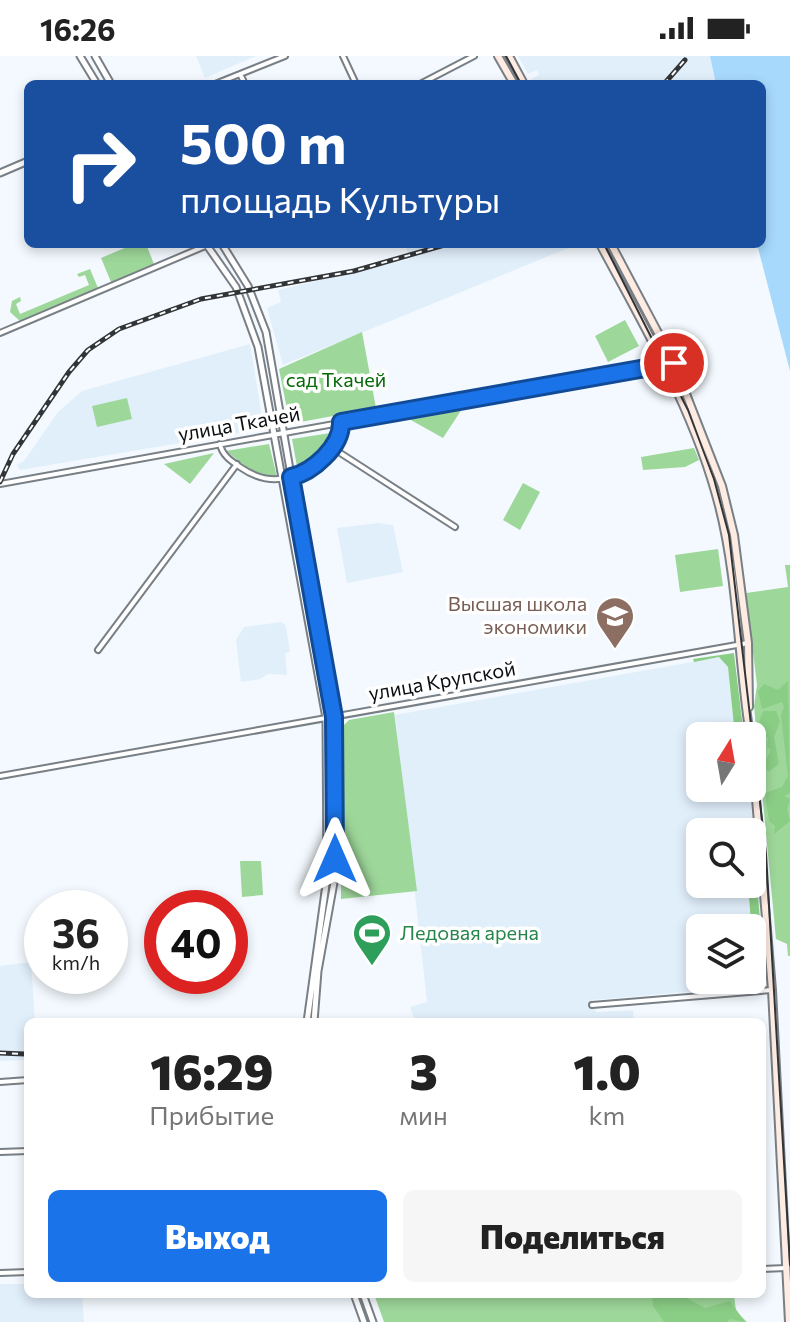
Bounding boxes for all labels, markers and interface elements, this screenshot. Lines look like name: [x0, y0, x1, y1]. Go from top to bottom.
text: 16:26: [40, 10, 115, 47]
text: 500 m: [180, 107, 347, 176]
icon: right: [48, 112, 152, 216]
text: площадь Культуры: [180, 176, 500, 220]
pin: [640, 329, 708, 397]
icon: arrive: [652, 341, 696, 385]
park label: сад Ткачей: [286, 367, 386, 391]
street label: улица Ткачей: [176, 400, 302, 446]
place label: Высшая школа экономики: [448, 591, 587, 638]
school or university icon: Высшая школа экономики: [594, 595, 636, 650]
street label: улица Крупской: [367, 655, 517, 705]
north arrow: [686, 722, 766, 802]
map controls: [686, 722, 766, 994]
position arrow: [293, 817, 377, 901]
button: search: [686, 818, 766, 898]
speed limit sign: 40: [144, 890, 248, 994]
text: 36: [52, 907, 100, 956]
sports icon: Ледовая арена: [351, 912, 393, 967]
button: layers: [686, 914, 766, 994]
place label: Ледовая арена: [400, 920, 539, 944]
text: km/h: [52, 950, 100, 974]
text: 16:29: [150, 1041, 273, 1100]
text: 3: [410, 1041, 438, 1100]
text: 1.0: [573, 1041, 641, 1100]
text: Прибытие: [149, 1099, 274, 1130]
text: мин: [400, 1099, 448, 1130]
text: km: [589, 1099, 625, 1130]
button: Выход: [48, 1190, 387, 1282]
button: Поделиться: [403, 1190, 742, 1282]

